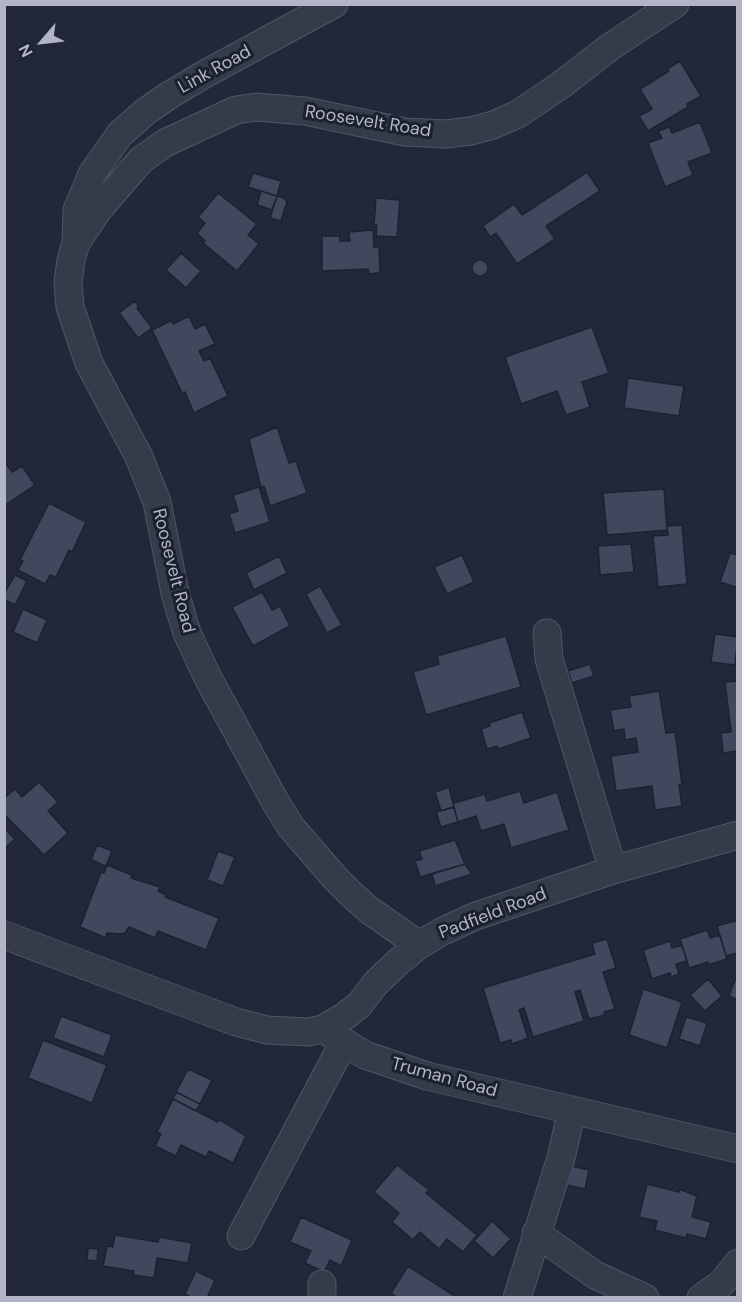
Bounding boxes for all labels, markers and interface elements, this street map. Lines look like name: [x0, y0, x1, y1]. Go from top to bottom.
north arrow: [12, 12, 72, 72]
text: N: [14, 41, 38, 61]
street label: Link Road: [175, 41, 255, 99]
street label: Roosevelt Road: [303, 101, 433, 143]
street label: Roosevelt Road: [147, 507, 199, 635]
street label: Padfield Road: [436, 884, 550, 944]
street label: Truman Road: [389, 1053, 499, 1103]

